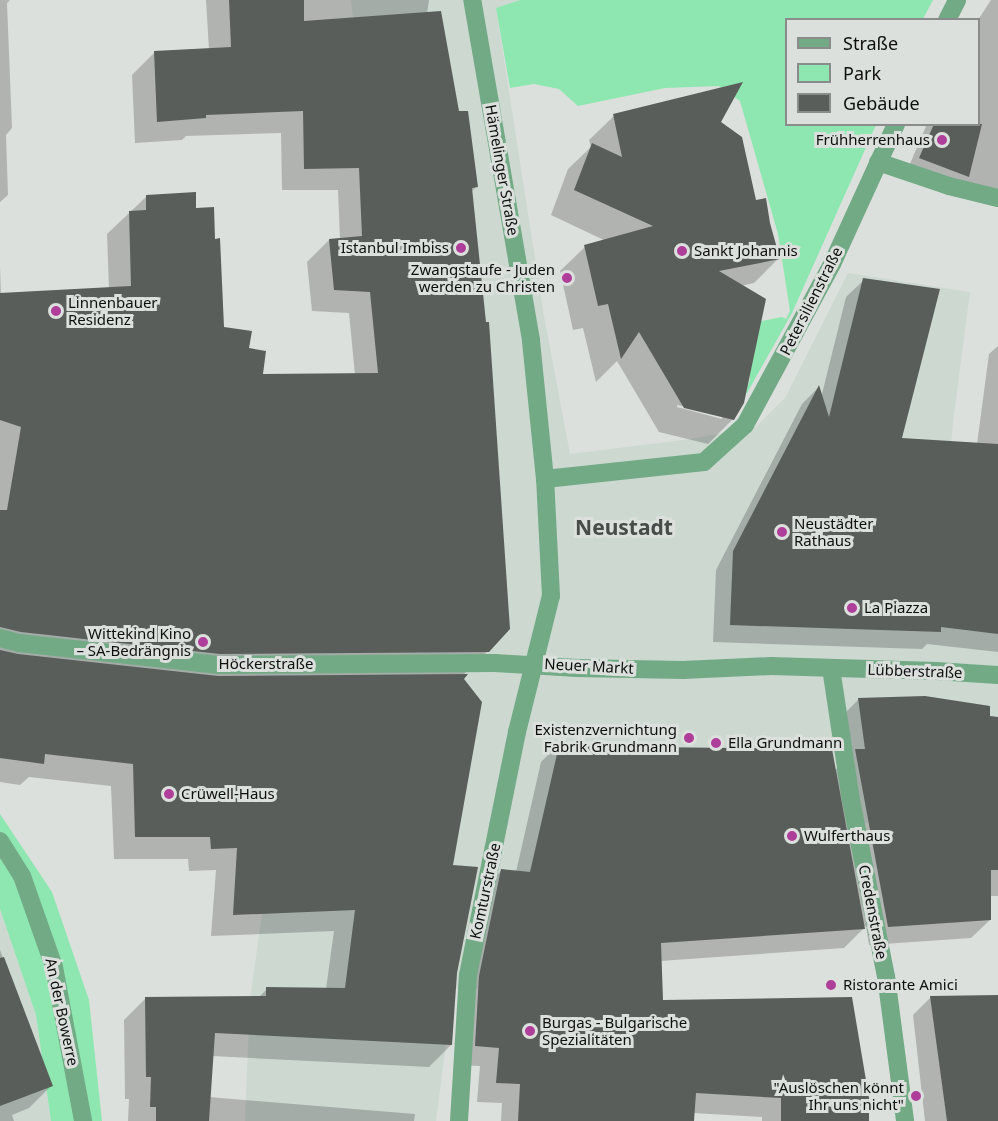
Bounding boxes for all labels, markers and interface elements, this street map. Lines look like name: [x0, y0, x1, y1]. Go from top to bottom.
legend: [785, 18, 980, 126]
text: Straße: [843, 31, 898, 55]
text: Park: [843, 61, 881, 85]
text: Gebäude: [843, 91, 920, 115]
street label: Hämelinger Straße: [482, 103, 522, 237]
place label: Frühherrenhaus: [816, 131, 930, 149]
marker: Frühherrenhaus: [935, 133, 949, 147]
place label: Istanbul Imbiss: [341, 239, 449, 257]
marker: Istanbul Imbiss: [454, 241, 468, 255]
place label: Sankt Johannis: [694, 242, 798, 260]
marker: Sankt Johannis: [675, 244, 689, 258]
street label: Petersilienstraße: [776, 244, 846, 358]
place label: Zwangstaufe - Juden werden zu Christen: [411, 260, 555, 295]
marker: Zwangstaufe - Juden werden zu Christen: [560, 271, 574, 285]
place label: Linnenbauer Residenz: [68, 293, 158, 328]
marker: Linnenbauer Residenz: [49, 304, 63, 318]
district label: Neustadt: [575, 514, 673, 540]
place label: Neustädter Rathaus: [794, 514, 873, 549]
marker: Neustädter Rathaus: [775, 525, 789, 539]
place label: La Piazza: [864, 599, 928, 617]
marker: La Piazza: [845, 601, 859, 615]
place label: Wittekind Kino – SA-Bedrängnis: [76, 624, 191, 659]
marker: Wittekind Kino – SA-Bedrängnis: [196, 635, 210, 649]
street label: Höckerstraße: [219, 655, 313, 673]
street label: Neuer Markt: [544, 655, 634, 677]
street label: Lübberstraße: [867, 660, 963, 682]
place label: Existenzvernichtung Fabrik Grundmann: [534, 720, 677, 755]
marker: Existenzvernichtung Fabrik Grundmann: [682, 731, 696, 745]
place label: Ella Grundmann: [728, 734, 842, 752]
marker: Ella Grundmann: [709, 736, 723, 750]
place label: Crüwell-Haus: [181, 785, 275, 803]
marker: Crüwell-Haus: [162, 787, 176, 801]
place label: Wulferthaus: [804, 827, 890, 845]
marker: Wulferthaus: [785, 829, 799, 843]
street label: Komturstraße: [466, 841, 504, 941]
street label: Credenstraße: [855, 863, 891, 961]
street label: An der Bowerre: [42, 956, 82, 1068]
place label: Ristorante Amici: [843, 976, 958, 994]
marker: Ristorante Amici: [824, 978, 838, 992]
place label: Burgas - Bulgarische Spezialitäten: [542, 1013, 687, 1048]
marker: Burgas - Bulgarische Spezialitäten: [523, 1024, 537, 1038]
place label: "Auslöschen könnt Ihr uns nicht": [774, 1078, 904, 1113]
marker: "Auslöschen könnt Ihr uns nicht": [909, 1089, 923, 1103]

